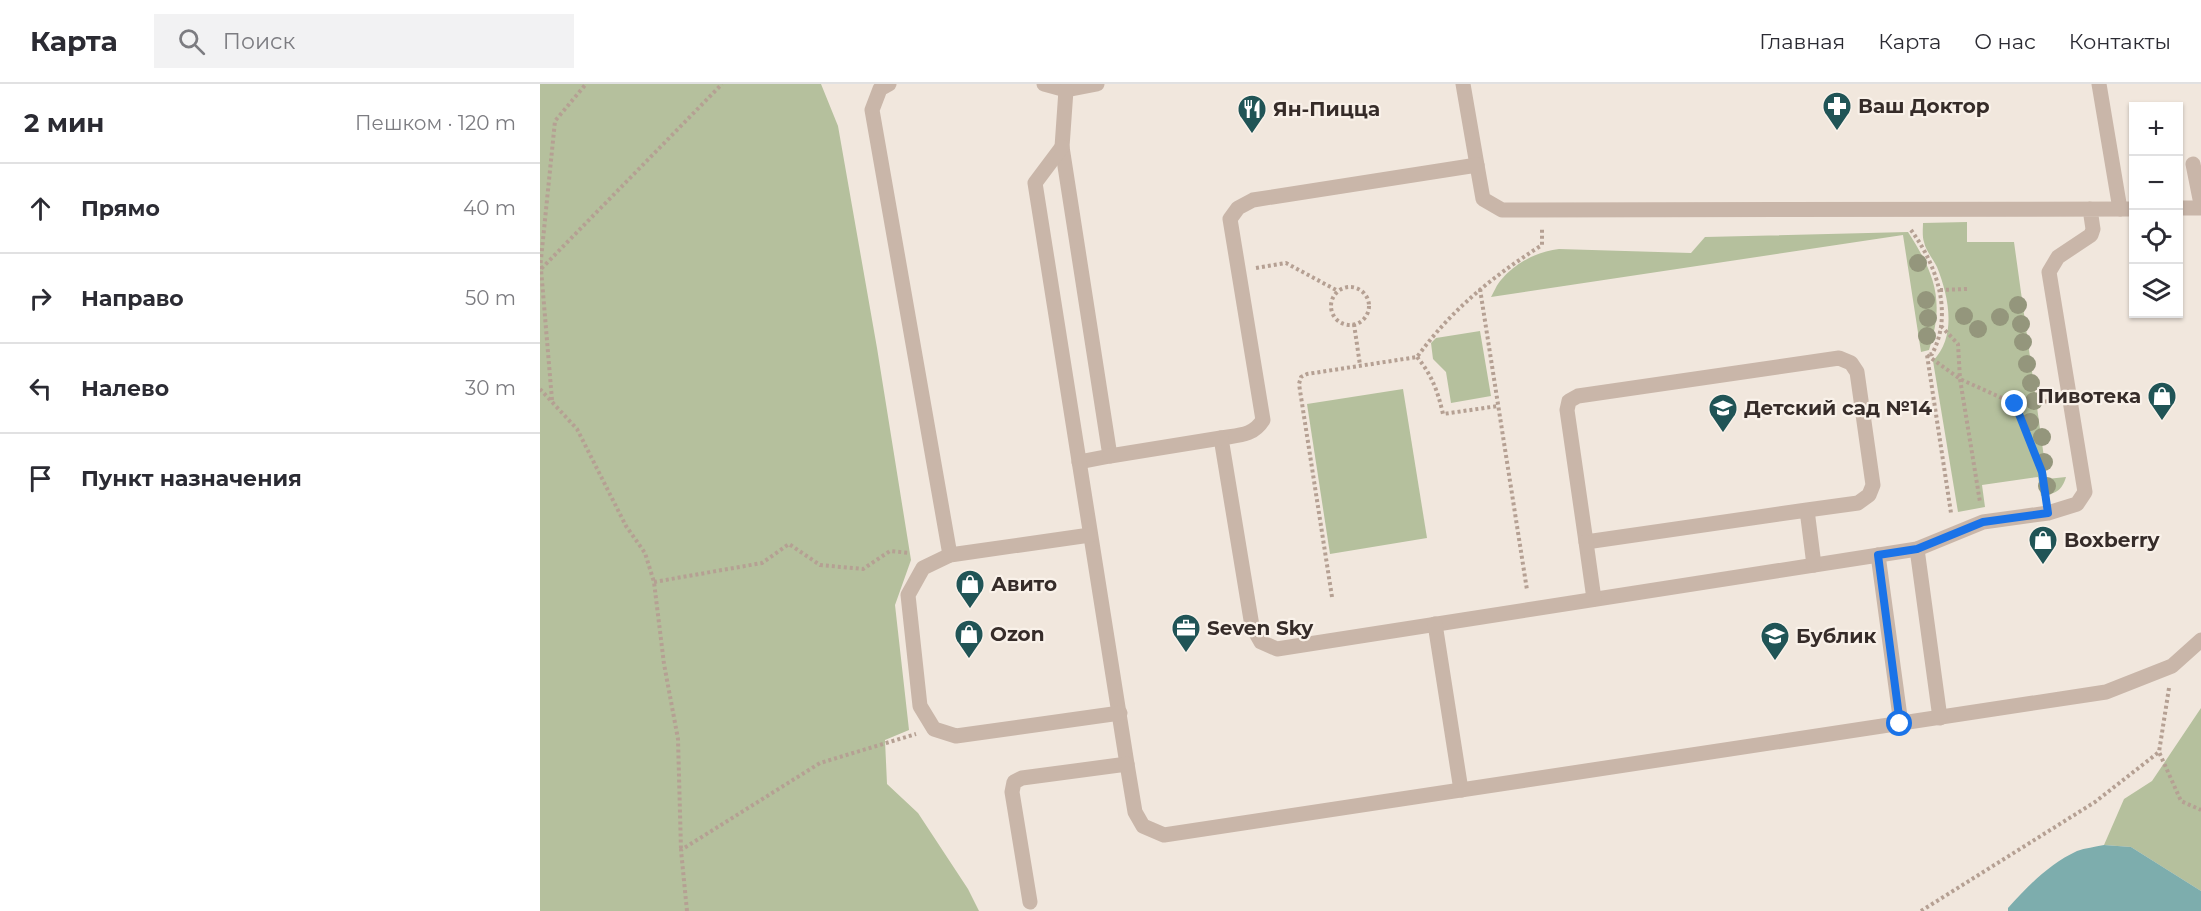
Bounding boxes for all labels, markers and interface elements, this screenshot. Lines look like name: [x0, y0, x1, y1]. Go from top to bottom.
search box: [154, 14, 574, 68]
text: Карта: [30, 24, 118, 58]
icon: search: [175, 25, 208, 58]
text: Поиск: [223, 28, 295, 55]
text: Главная: [1759, 29, 1845, 54]
text: Карта: [1878, 29, 1941, 54]
text: О нас: [1974, 29, 2036, 54]
text: Контакты: [2069, 29, 2171, 54]
pharmacy icon: Ваш Доктор: [1821, 90, 1853, 132]
restaurant icon: Ян-Пицца: [1236, 93, 1268, 135]
place label: Ваш Доктор: [1858, 94, 1990, 118]
place label: Ян-Пицца: [1273, 97, 1380, 121]
map controls: [2129, 102, 2183, 318]
button: +: [2129, 102, 2183, 156]
text: 2 мин: [24, 107, 104, 139]
text: Пешком · 120 m: [355, 111, 516, 135]
button: −: [2129, 156, 2183, 210]
icon: ahead: [24, 192, 57, 225]
text: Прямо: [81, 195, 160, 222]
text: 40 m: [463, 196, 516, 220]
button: locate: [2129, 210, 2183, 264]
button: layers: [2129, 264, 2183, 318]
icon: right: [24, 282, 57, 315]
text: Направо: [81, 285, 184, 312]
text: 50 m: [465, 286, 516, 310]
icon: left: [24, 372, 57, 405]
text: Налево: [81, 375, 169, 402]
text: 30 m: [465, 376, 516, 400]
shop icon: Пивотека: [2146, 380, 2178, 422]
place label: Пивотека: [2038, 384, 2141, 408]
route end: [2001, 390, 2027, 416]
school or university icon: Детский сад №14: [1707, 392, 1739, 434]
place label: Детский сад №14: [1744, 396, 1932, 420]
icon: arrive: [24, 462, 57, 495]
text: Пункт назначения: [81, 465, 302, 492]
shop icon: Boxberry: [2027, 524, 2059, 566]
place label: Boxberry: [2064, 528, 2161, 552]
shop icon: Авито: [954, 568, 986, 610]
place label: Авито: [991, 572, 1057, 596]
office icon: Seven Sky: [1170, 612, 1202, 654]
place label: Seven Sky: [1207, 616, 1314, 640]
shop icon: Ozon: [953, 618, 985, 660]
school or university icon: Бублик: [1759, 620, 1791, 662]
place label: Ozon: [990, 622, 1045, 646]
place label: Бублик: [1796, 624, 1877, 648]
route start: [1886, 710, 1912, 736]

